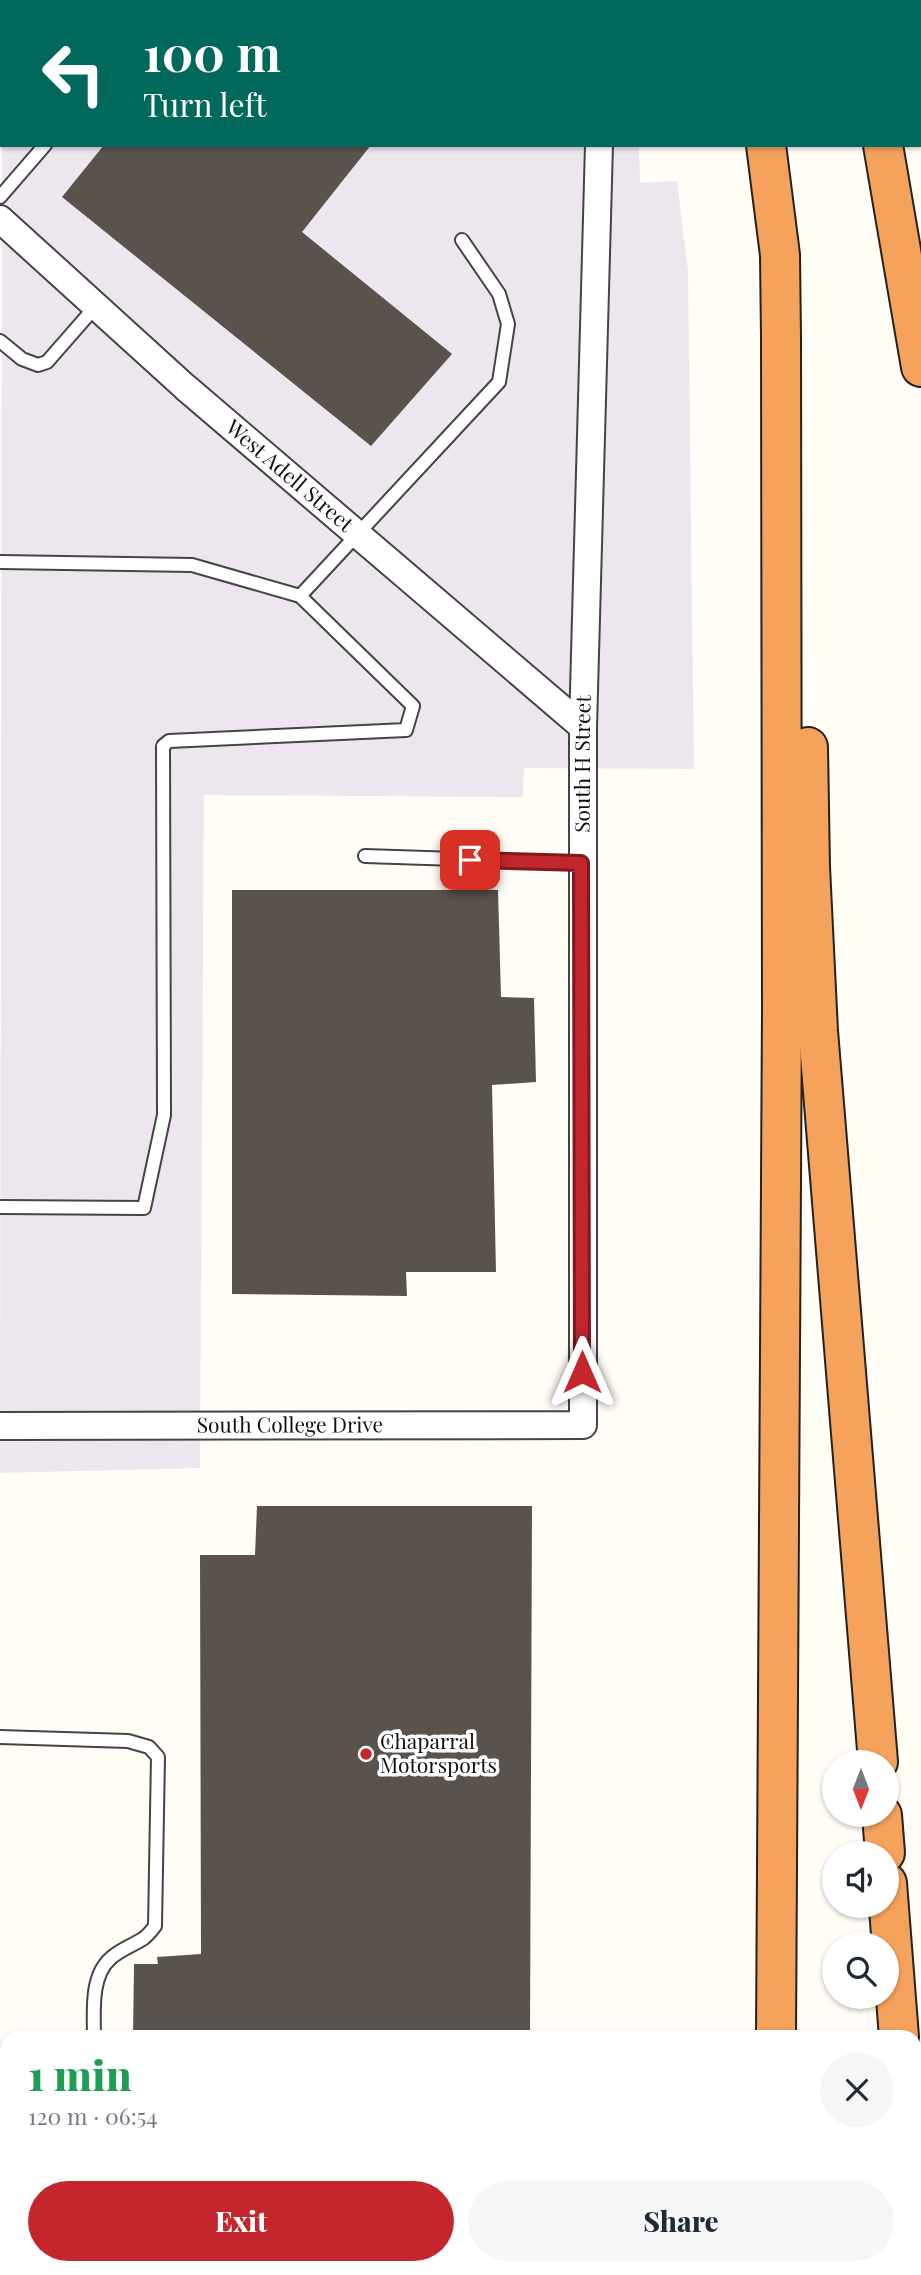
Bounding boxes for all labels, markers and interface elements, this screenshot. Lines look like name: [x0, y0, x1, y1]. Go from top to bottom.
text: 100 m: [143, 19, 281, 84]
icon: left: [28, 28, 119, 119]
text: Turn left: [143, 82, 267, 125]
street label: West Adell Street: [220, 412, 360, 537]
street label: South H Street: [567, 694, 596, 833]
pin: [440, 830, 500, 890]
icon: arrive: [451, 841, 489, 879]
position arrow: [545, 1335, 619, 1409]
street label: South College Drive: [197, 1409, 383, 1438]
place label: Chaparral Motorsports: [380, 1726, 497, 1778]
marker: Chaparral Motorsports: [358, 1746, 374, 1762]
north arrow: [822, 1750, 900, 1827]
map controls: [822, 1750, 899, 2009]
button: sound: [822, 1841, 899, 1918]
button: search: [822, 1932, 899, 2009]
text: 1 min: [28, 2046, 132, 2102]
button: close: [820, 2053, 894, 2127]
text: 120 m · 06:54: [28, 2100, 158, 2131]
button: Exit: [28, 2181, 454, 2261]
button: Share: [468, 2181, 894, 2261]

